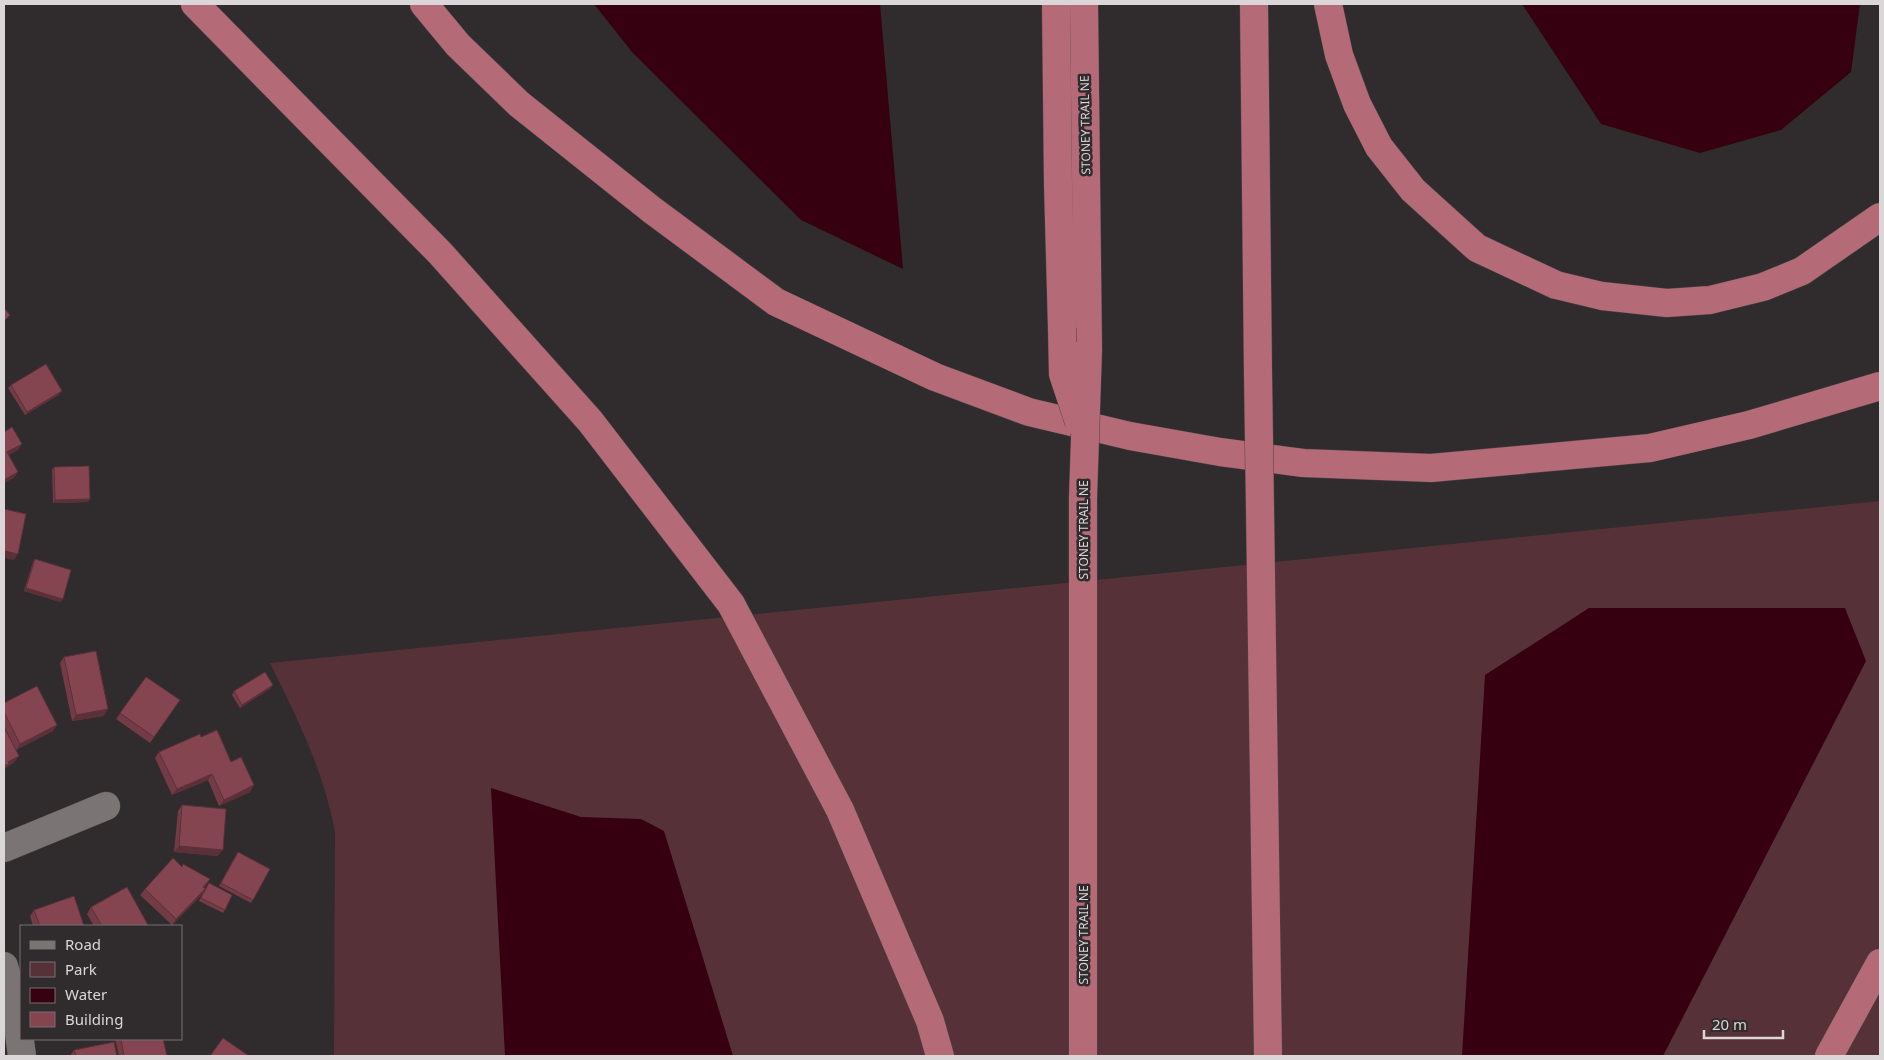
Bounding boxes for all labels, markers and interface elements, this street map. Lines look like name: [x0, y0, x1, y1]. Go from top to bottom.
street label: STONEY TRAIL NE: [1076, 75, 1094, 175]
street label: STONEY TRAIL NE: [1075, 480, 1092, 580]
street label: STONEY TRAIL NE: [1075, 885, 1092, 985]
legend: [20, 925, 182, 1040]
text: Road: [65, 934, 101, 954]
text: Park: [65, 959, 97, 979]
text: Water: [65, 984, 107, 1004]
scale bar: [1704, 1008, 1783, 1040]
text: Building: [65, 1009, 123, 1029]
text: 20 m: [1712, 1014, 1747, 1034]

